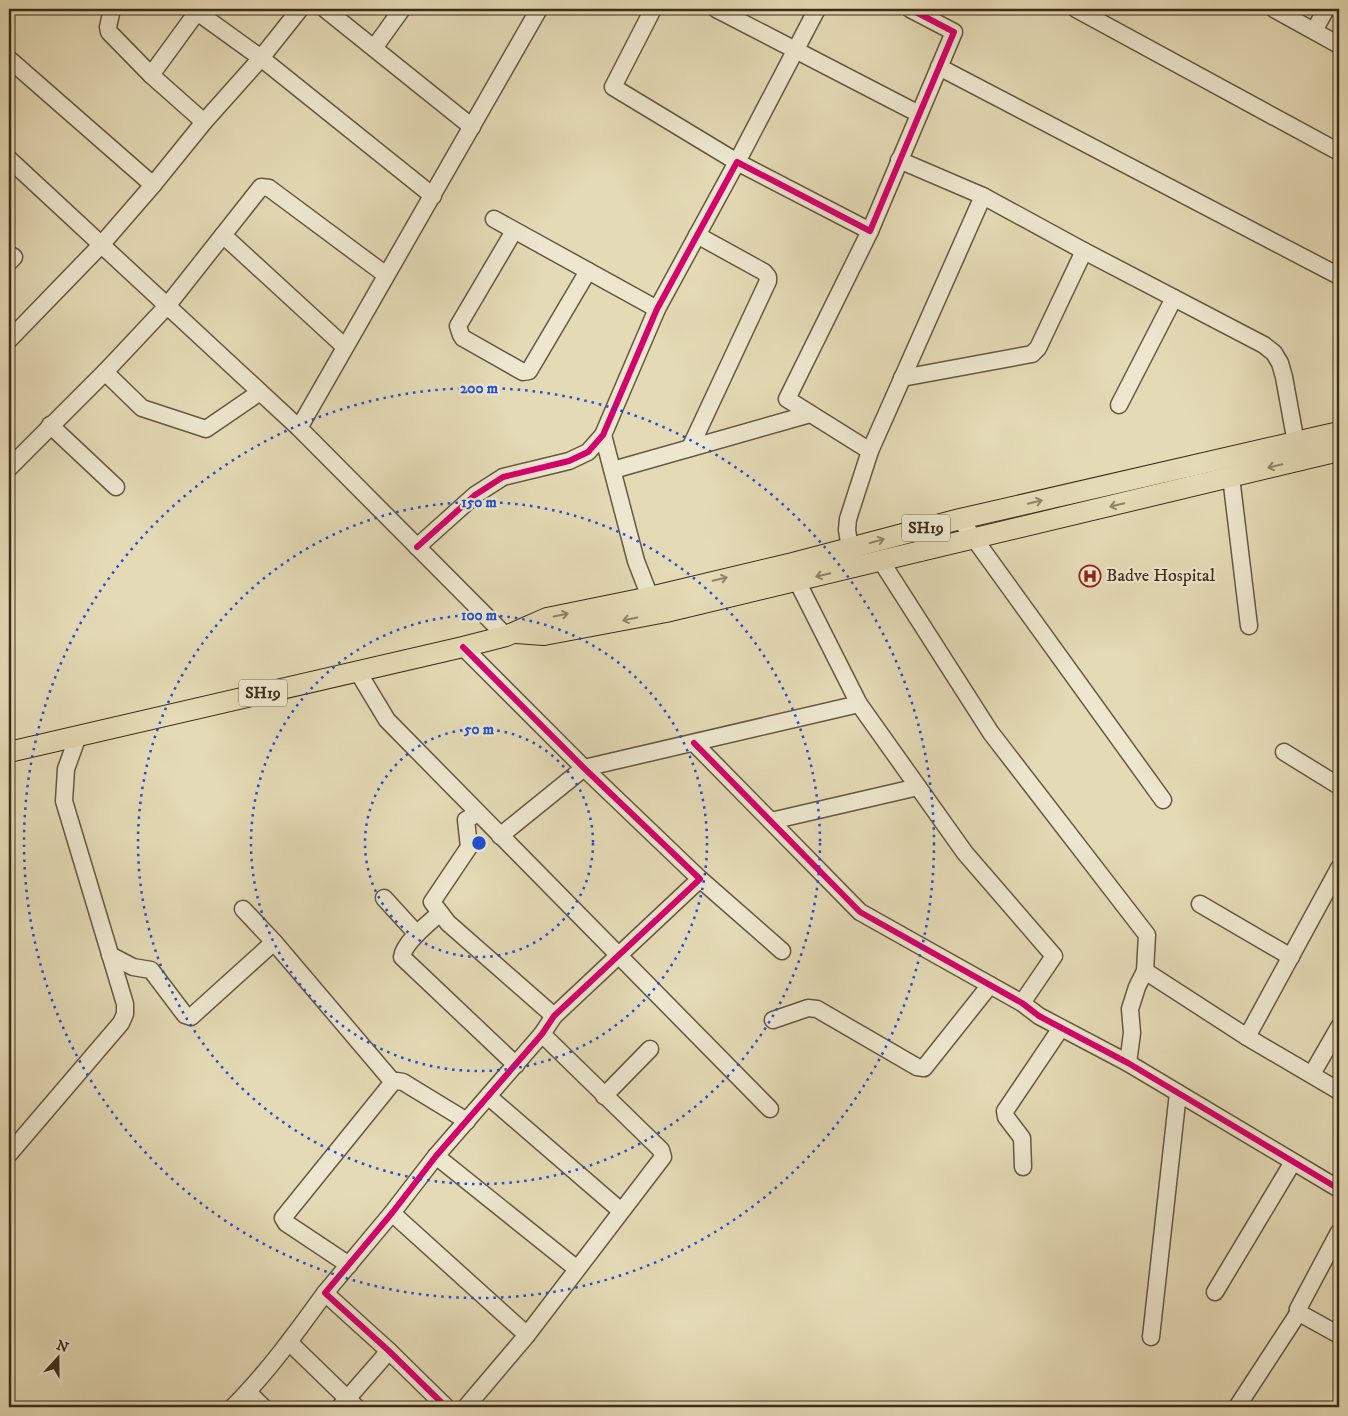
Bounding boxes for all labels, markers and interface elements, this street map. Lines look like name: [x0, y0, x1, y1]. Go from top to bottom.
text: 200 m: [460, 379, 499, 398]
one-way arrow: [1267, 462, 1283, 471]
text: 150 m: [461, 493, 497, 512]
one-way arrow: [1027, 497, 1043, 506]
one-way arrow: [1109, 500, 1125, 510]
road number: SH19: [902, 514, 950, 542]
one-way arrow: [869, 535, 885, 545]
hospital icon: Badve Hospital: [1078, 564, 1102, 588]
place label: Badve Hospital: [1106, 565, 1216, 587]
one-way arrow: [815, 571, 831, 580]
one-way arrow: [711, 574, 727, 583]
text: 100 m: [461, 606, 498, 625]
one-way arrow: [553, 610, 569, 620]
one-way arrow: [623, 614, 639, 624]
road number: SH19: [239, 680, 287, 706]
text: 50 m: [463, 720, 495, 739]
centre of rings: [470, 834, 488, 852]
north arrow: [32, 1334, 82, 1384]
text: N: [54, 1336, 71, 1357]

